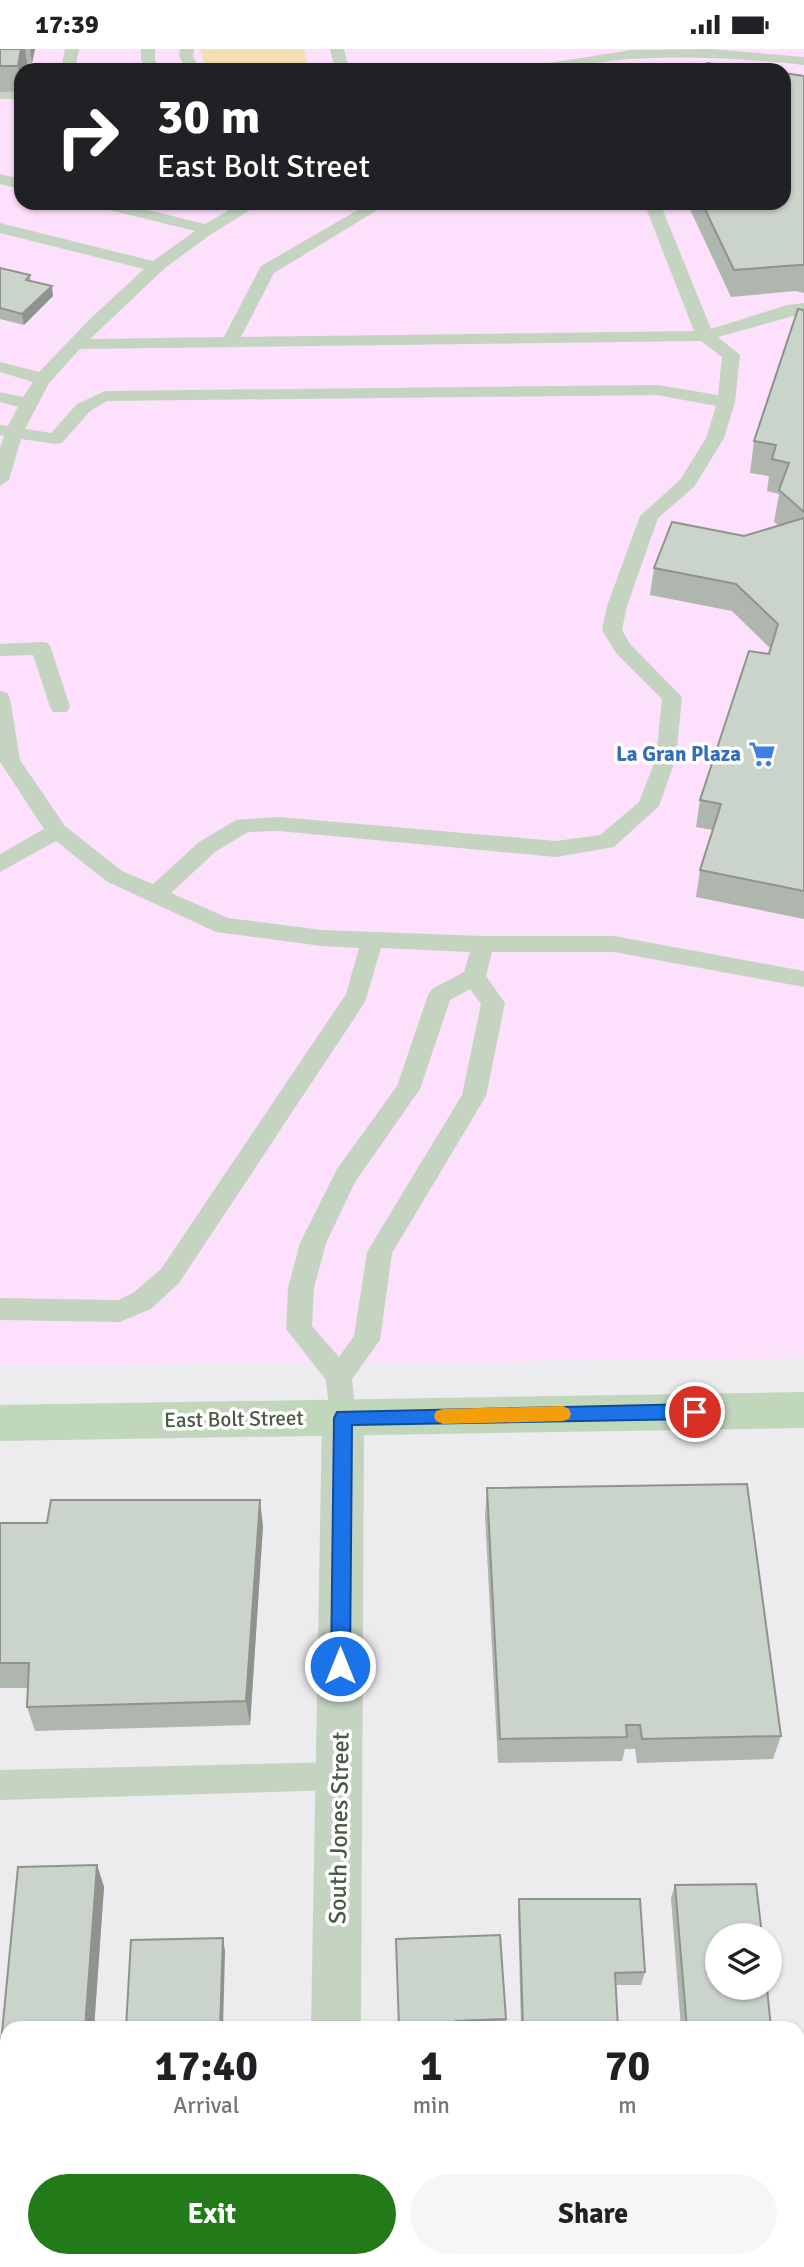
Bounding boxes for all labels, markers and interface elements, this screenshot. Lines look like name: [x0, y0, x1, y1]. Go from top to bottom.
text: 17:39: [35, 9, 99, 41]
text: 30 m: [157, 87, 260, 147]
icon: right: [42, 91, 133, 182]
text: East Bolt Street: [157, 147, 370, 186]
supermarket icon: La Gran Plaza: [747, 739, 777, 769]
place label: La Gran Plaza: [616, 741, 741, 767]
pin: [665, 1382, 725, 1442]
icon: arrive: [676, 1393, 714, 1431]
street label: East Bolt Street: [164, 1405, 304, 1433]
position arrow: [303, 1629, 377, 1703]
street label: South Jones Street: [322, 1732, 356, 1924]
map controls: [705, 1923, 782, 2000]
button: layers: [705, 1923, 782, 2000]
text: 17:40: [155, 2041, 258, 2092]
text: 1: [420, 2041, 443, 2092]
text: 70: [605, 2041, 650, 2092]
text: Arrival: [173, 2091, 240, 2120]
text: min: [413, 2091, 450, 2120]
text: m: [618, 2091, 637, 2120]
button: Exit: [28, 2174, 396, 2254]
button: Share: [410, 2174, 777, 2254]

